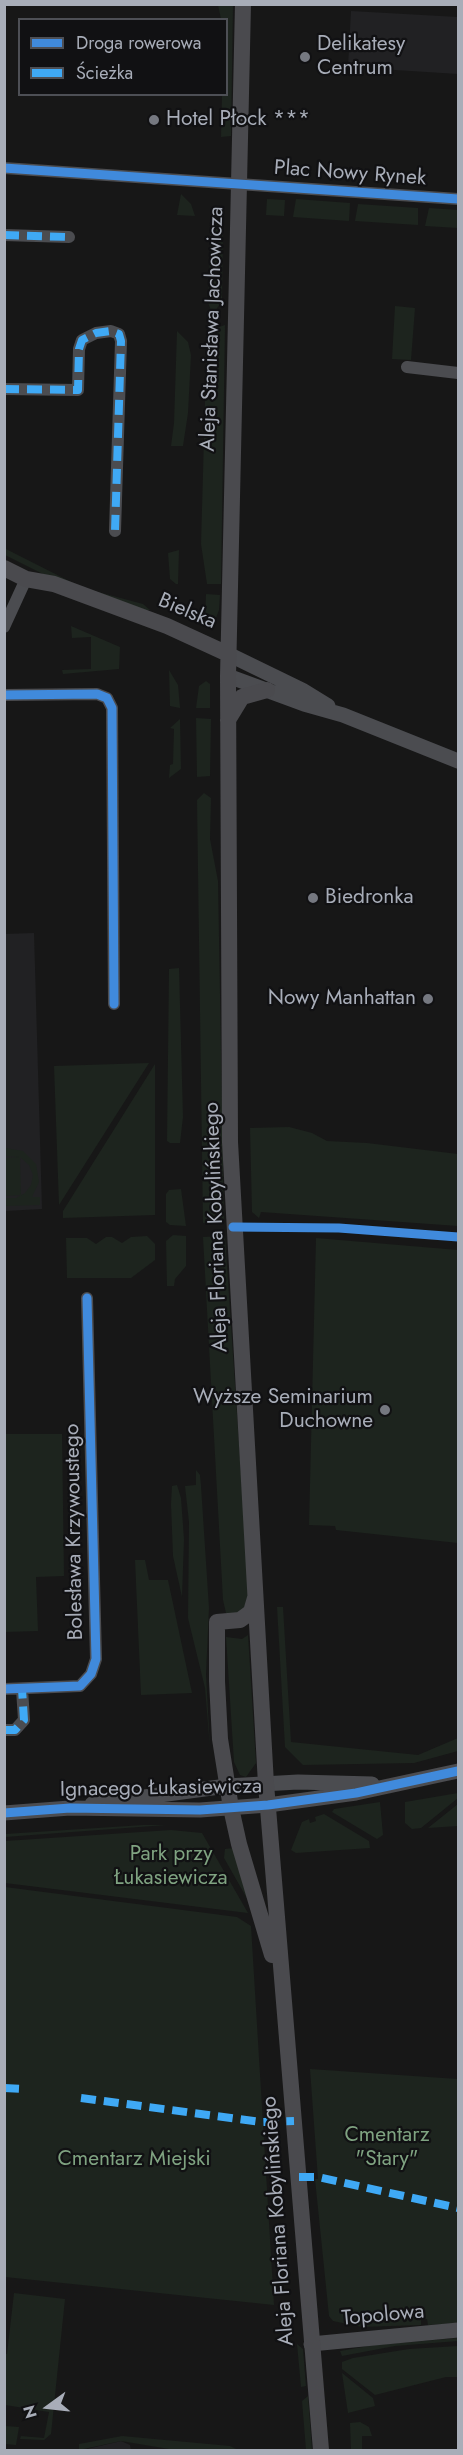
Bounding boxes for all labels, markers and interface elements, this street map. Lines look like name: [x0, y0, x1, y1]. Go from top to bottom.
legend: [18, 18, 228, 96]
text: Droga rowerowa: [76, 30, 201, 56]
place label: Delikatesy Centrum: [317, 32, 405, 82]
marker: Delikatesy Centrum: [298, 50, 312, 64]
text: Ścieżka: [76, 60, 133, 86]
place label: Hotel Płock ***: [166, 107, 310, 133]
marker: Hotel Płock ***: [147, 113, 161, 127]
street label: Plac Nowy Rynek: [273, 156, 427, 192]
street label: Aleja Stanisława Jachowicza: [196, 206, 230, 452]
street label: Bielska: [154, 589, 220, 635]
place label: Biedronka: [325, 885, 414, 911]
marker: Biedronka: [306, 891, 320, 905]
place label: Nowy Manhattan: [268, 986, 416, 1012]
marker: Nowy Manhattan: [421, 992, 435, 1006]
street label: Aleja Floriana Kobylińskiego: [200, 1101, 234, 1353]
place label: Wyższe Seminarium Duchowne: [193, 1385, 373, 1435]
marker: Wyższe Seminarium Duchowne: [378, 1403, 392, 1417]
street label: Bolesława Krzywoustego: [61, 1424, 89, 1640]
street label: Ignacego Łukasiewicza: [60, 1775, 262, 1803]
park label: Park przy Łukasiewicza: [114, 1842, 228, 1892]
street label: Aleja Floriana Kobylińskiego: [258, 2095, 300, 2347]
park label: Cmentarz "Stary": [344, 2123, 430, 2173]
park label: Cmentarz Miejski: [57, 2147, 211, 2173]
street label: Topolowa: [341, 2300, 425, 2332]
north arrow: [18, 2377, 78, 2437]
text: N: [17, 2403, 43, 2421]

